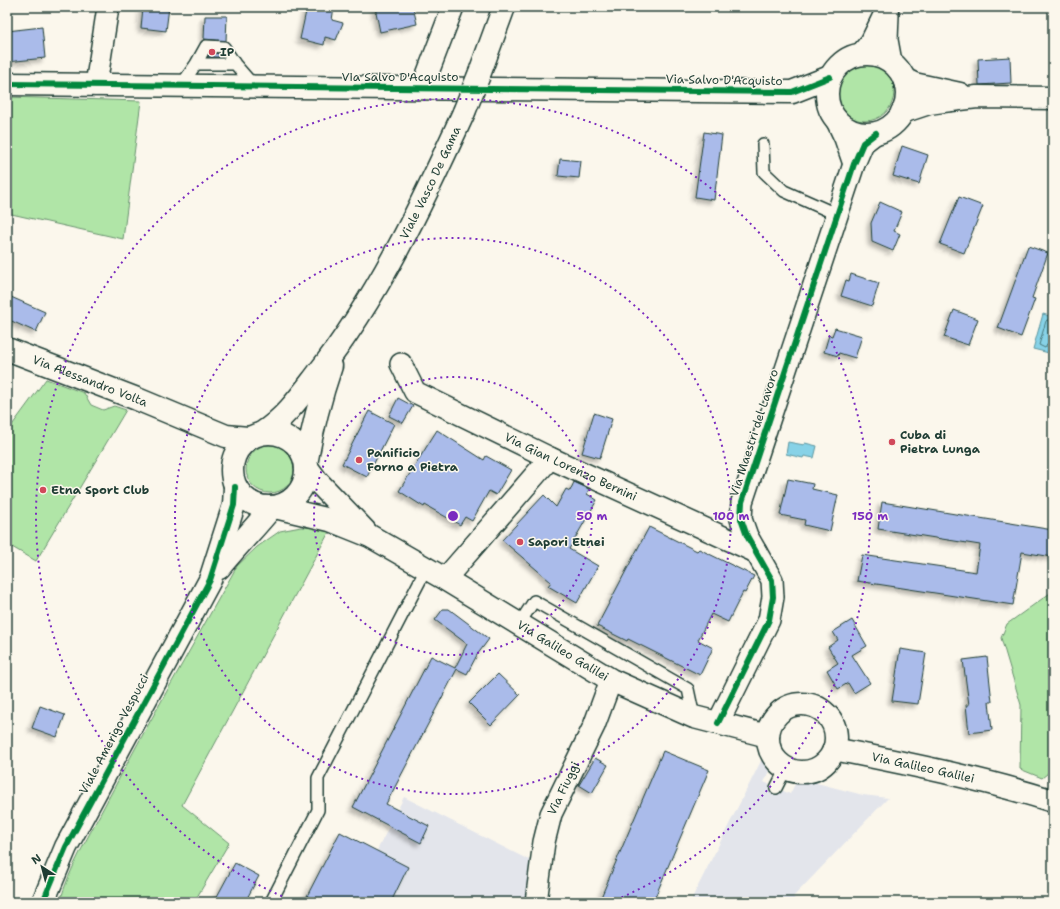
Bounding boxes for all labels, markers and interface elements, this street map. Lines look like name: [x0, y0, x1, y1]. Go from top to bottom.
place label: IP: [220, 44, 235, 60]
marker: IP: [207, 47, 217, 57]
street label: Via Salvo D'Acquisto: [341, 69, 459, 85]
street label: Via Salvo D'Acquisto: [665, 71, 783, 89]
street label: Viale Vasco De Gama: [396, 123, 465, 242]
street label: Via Alessandro Volta: [30, 352, 151, 411]
street label: Via Maestri del Lavoro: [726, 367, 782, 499]
place label: Cuba di Pietra Lunga: [900, 427, 981, 457]
street label: Via Gian Lorenzo Bernini: [502, 429, 639, 505]
marker: Cuba di Pietra Lunga: [887, 437, 897, 447]
place label: Panificio Forno a Pietra: [367, 445, 459, 475]
marker: Panificio Forno a Pietra: [354, 455, 364, 465]
place label: Etna Sport Club: [51, 482, 149, 498]
marker: Etna Sport Club: [38, 485, 48, 495]
text: 50 m: [577, 508, 608, 524]
text: 100 m: [713, 508, 750, 524]
text: 150 m: [852, 508, 888, 524]
centre of rings: [446, 509, 460, 523]
place label: Sapori Etnei: [528, 534, 605, 550]
marker: Sapori Etnei: [515, 537, 525, 547]
street label: Via Galileo Galilei: [514, 617, 612, 685]
street label: Viale Amerigo Vespucci: [76, 671, 152, 797]
street label: Via Galileo Galilei: [870, 749, 976, 787]
street label: Via Fiuggi: [544, 759, 583, 818]
north arrow: [22, 847, 62, 887]
text: N: [28, 851, 45, 868]

